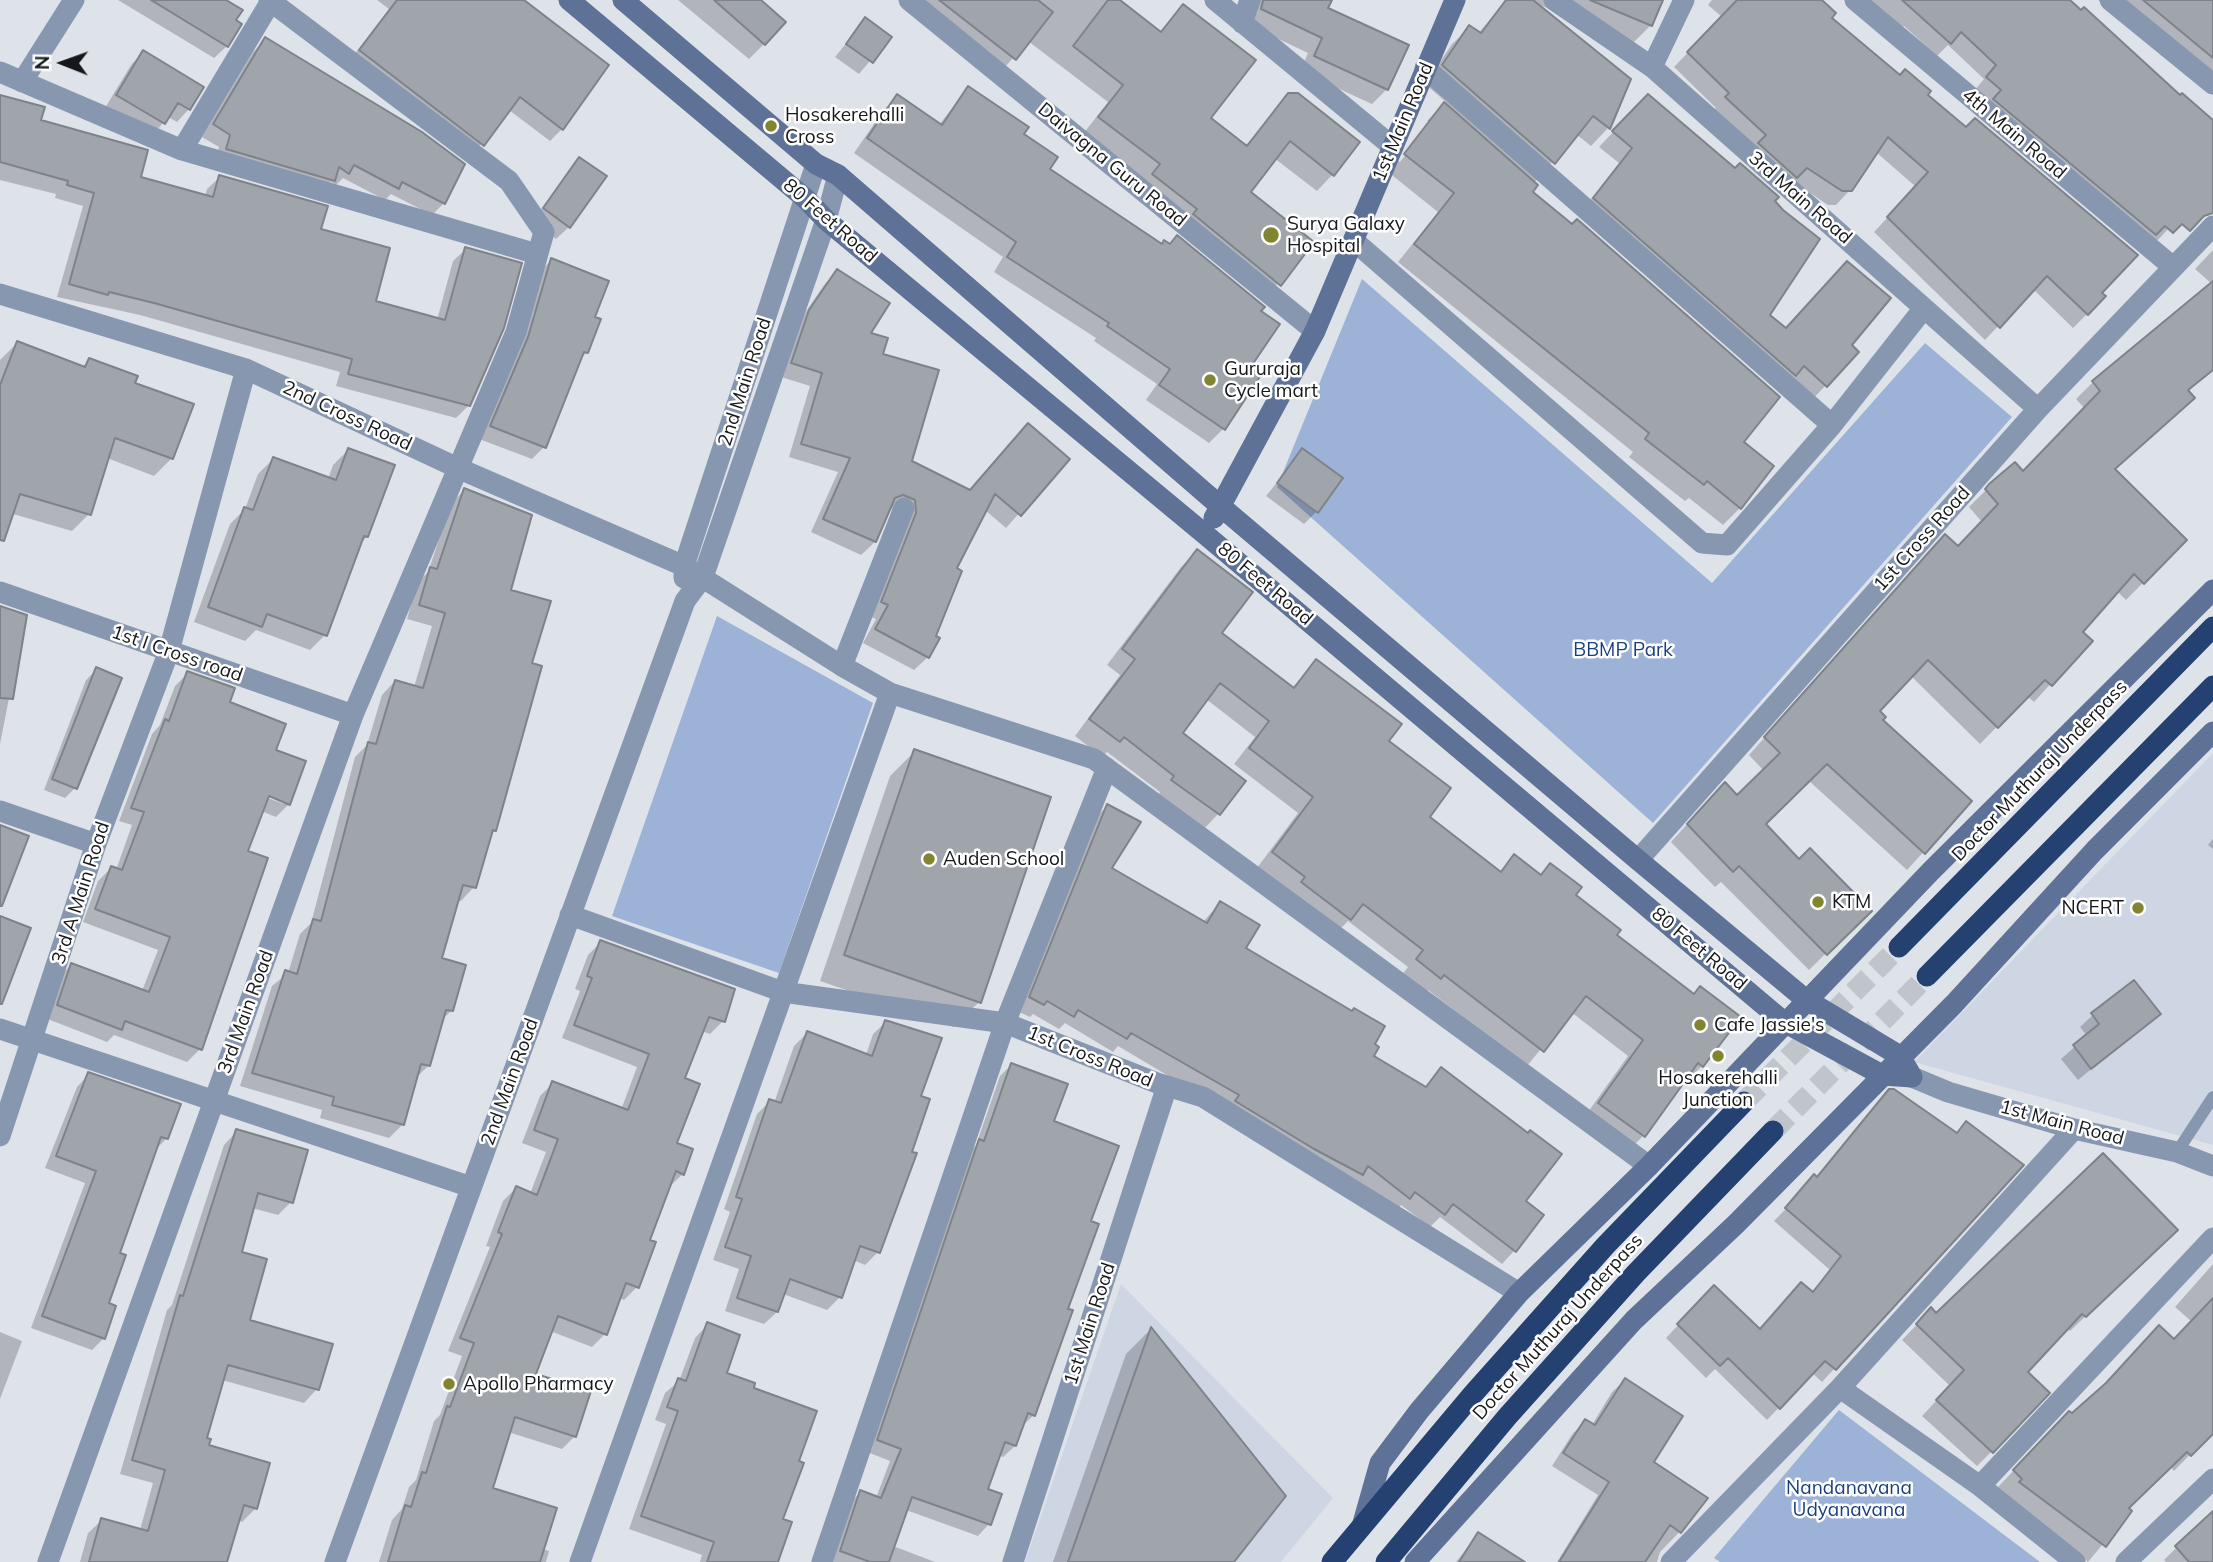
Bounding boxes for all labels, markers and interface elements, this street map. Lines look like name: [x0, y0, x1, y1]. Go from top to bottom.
north arrow: [28, 28, 98, 98]
text: N: [30, 55, 54, 70]
street label: 1st Main Road: [1368, 59, 1438, 185]
street label: 4th Main Road: [1957, 84, 2071, 184]
street label: Daivagna Guru Road: [1033, 98, 1191, 232]
place label: Hosakerehalli Cross: [785, 104, 904, 148]
marker: Hosakerehalli Cross: [763, 118, 779, 134]
street label: 3rd Main Road: [1744, 147, 1856, 249]
street label: 80 Feet Road: [778, 174, 882, 268]
place label: Surya Galaxy Hospital: [1287, 213, 1405, 257]
marker: Surya Galaxy Hospital: [1261, 225, 1281, 245]
street label: 2nd Main Road: [713, 315, 777, 449]
place label: Gururaja Cycle mart: [1224, 358, 1318, 402]
marker: Gururaja Cycle mart: [1202, 372, 1218, 388]
street label: 2nd Cross Road: [279, 376, 415, 456]
street label: 1st Cross Road: [1869, 482, 1975, 596]
street label: 80 Feet Road: [1213, 538, 1317, 630]
street label: 1st I Cross road: [108, 621, 246, 687]
park label: BBMP Park: [1573, 639, 1673, 661]
street label: Doctor Muthuraj Underpass: [1948, 676, 2132, 866]
street label: 3rd A Main Road: [47, 819, 115, 967]
place label: Auden School: [943, 848, 1064, 870]
marker: Auden School: [921, 851, 937, 867]
place label: KTM: [1832, 891, 1871, 913]
marker: KTM: [1810, 894, 1826, 910]
place label: NCERT: [2061, 897, 2124, 919]
marker: NCERT: [2130, 900, 2146, 916]
street label: 80 Feet Road: [1647, 903, 1751, 995]
street label: 3rd Main Road: [213, 947, 279, 1077]
place label: Cafe Jassie's: [1714, 1014, 1825, 1036]
street label: 2nd Main Road: [476, 1015, 544, 1149]
marker: Cafe Jassie's: [1692, 1017, 1708, 1033]
street label: 1st Cross Road: [1024, 1021, 1156, 1093]
marker: Hosakerehalli Junction: [1710, 1048, 1726, 1064]
place label: Hosakerehalli Junction: [1658, 1067, 1778, 1111]
street label: 1st Main Road: [1998, 1096, 2126, 1150]
street label: Doctor Muthuraj Underpass: [1468, 1229, 1648, 1425]
street label: 1st Main Road: [1059, 1260, 1121, 1388]
place label: Apollo Pharmacy: [463, 1373, 614, 1395]
marker: Apollo Pharmacy: [441, 1376, 457, 1392]
park label: Nandanavana Udyanavana: [1786, 1477, 1912, 1521]

